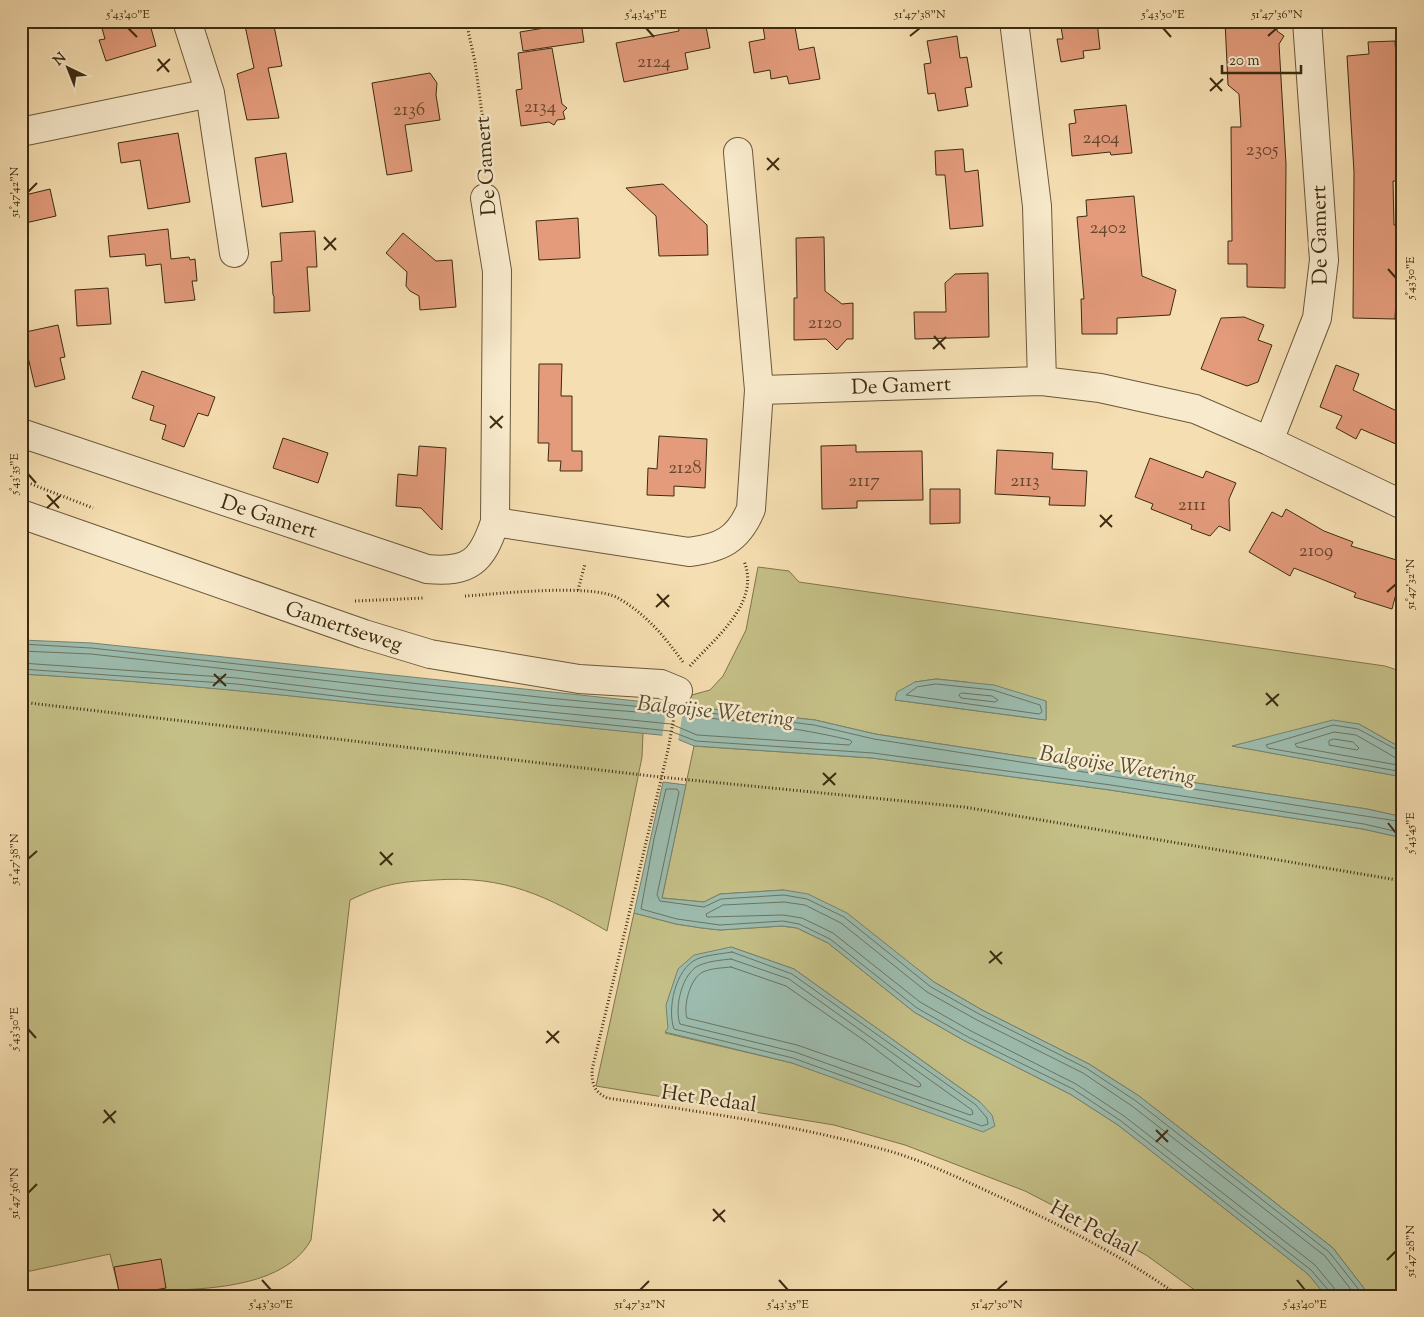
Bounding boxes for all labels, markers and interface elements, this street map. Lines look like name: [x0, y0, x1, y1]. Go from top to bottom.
text: 5°43'40"E: [105, 6, 151, 24]
text: 5°43'45"E: [624, 6, 668, 24]
text: 51°47'38"N: [893, 6, 946, 24]
text: 5°43'50"E: [1141, 6, 1185, 24]
text: 51°47'36"N: [1250, 6, 1303, 24]
north arrow: [42, 42, 92, 92]
scale bar: [1222, 42, 1300, 74]
text: N: [50, 49, 71, 71]
house number: 2124: [637, 49, 671, 76]
text: 20 m: [1229, 51, 1260, 72]
house number: 2134: [524, 94, 557, 121]
house number: 2136: [393, 97, 425, 124]
street label: De Gamert: [469, 115, 505, 217]
house number: 2404: [1083, 125, 1120, 152]
house number: 2305: [1246, 137, 1279, 164]
text: 51°47'42"N: [6, 166, 24, 218]
street label: De Gamert: [1305, 185, 1337, 285]
house number: 2402: [1089, 215, 1127, 242]
text: 5°43'50"E: [1402, 256, 1420, 300]
house number: 2120: [808, 310, 842, 337]
street label: De Gamert: [851, 370, 951, 404]
text: 5°43'35"E: [6, 452, 24, 496]
house number: 2128: [668, 455, 702, 482]
house number: 2117: [848, 468, 880, 495]
house number: 2113: [1010, 468, 1040, 495]
street label: De Gamert: [216, 488, 320, 548]
house number: 2111: [1178, 492, 1207, 519]
house number: 2109: [1299, 538, 1333, 565]
text: 51°47'32"N: [1402, 558, 1420, 610]
street label: Gamertseweg: [281, 595, 406, 661]
water label: Balgoijse Wetering: [636, 689, 796, 737]
water label: Balgoijse Wetering: [1037, 739, 1198, 795]
text: 5°43'45"E: [1402, 811, 1420, 855]
text: 51°47'38"N: [6, 833, 24, 886]
text: 5°43'30"E: [6, 1007, 24, 1052]
street label: Het Pedaal: [659, 1078, 758, 1122]
text: 51°47'36"N: [6, 1167, 24, 1220]
street label: Het Pedaal: [1044, 1194, 1143, 1266]
text: 51°47'28"N: [1402, 1225, 1420, 1278]
text: 5°43'30"E: [248, 1296, 293, 1314]
text: 51°47'32"N: [614, 1296, 666, 1314]
text: 5°43'35"E: [766, 1296, 810, 1314]
text: 51°47'30"N: [970, 1296, 1023, 1314]
text: 5°43'40"E: [1282, 1296, 1328, 1314]

